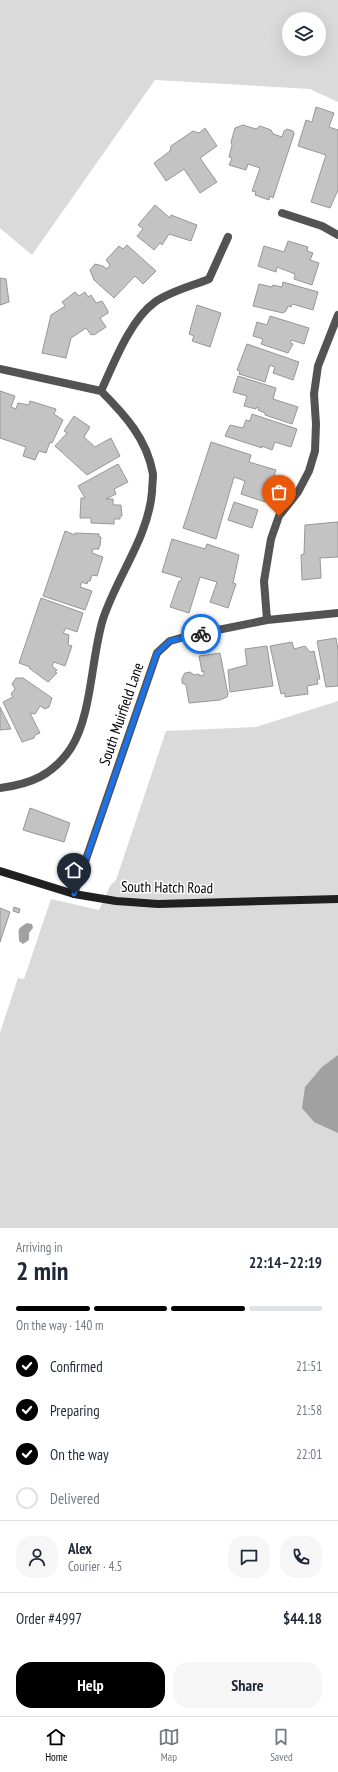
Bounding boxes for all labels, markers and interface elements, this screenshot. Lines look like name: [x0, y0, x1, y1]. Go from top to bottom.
map controls: [282, 12, 326, 56]
button: layers: [282, 12, 326, 56]
pin: [262, 475, 296, 516]
icon: bag: [268, 481, 290, 503]
courier: [181, 614, 221, 654]
icon: bike: [190, 623, 212, 645]
street label: South Muirfield Lane: [95, 660, 147, 768]
pin: [57, 853, 91, 894]
icon: home: [63, 859, 85, 881]
street label: South Hatch Road: [121, 877, 213, 897]
text: Arriving in: [16, 1239, 63, 1256]
text: 22:14–22:19: [249, 1253, 322, 1272]
text: 2 min: [16, 1254, 69, 1287]
text: On the way · 140 m: [16, 1317, 103, 1334]
icon: check: [16, 1355, 38, 1377]
text: Confirmed: [50, 1357, 103, 1376]
text: 21:51: [296, 1358, 322, 1375]
icon: check: [16, 1399, 38, 1421]
text: Preparing: [50, 1401, 100, 1420]
text: 21:58: [296, 1402, 322, 1419]
icon: check: [16, 1443, 38, 1465]
text: On the way: [50, 1445, 109, 1464]
text: 22:01: [296, 1446, 322, 1463]
text: Delivered: [50, 1489, 100, 1508]
button: person: [16, 1536, 58, 1578]
button: chat: [228, 1536, 270, 1578]
button: phone: [280, 1536, 322, 1578]
text: Alex: [68, 1539, 92, 1558]
text: Courier · 4.5: [68, 1558, 122, 1575]
text: Order #4997: [16, 1609, 82, 1628]
text: $44.18: [283, 1609, 322, 1628]
button: Help: [16, 1662, 165, 1708]
button: Share: [173, 1662, 322, 1708]
tab: Home: [45, 1726, 68, 1764]
tab: Map: [158, 1726, 180, 1764]
tab: Saved: [270, 1726, 293, 1764]

